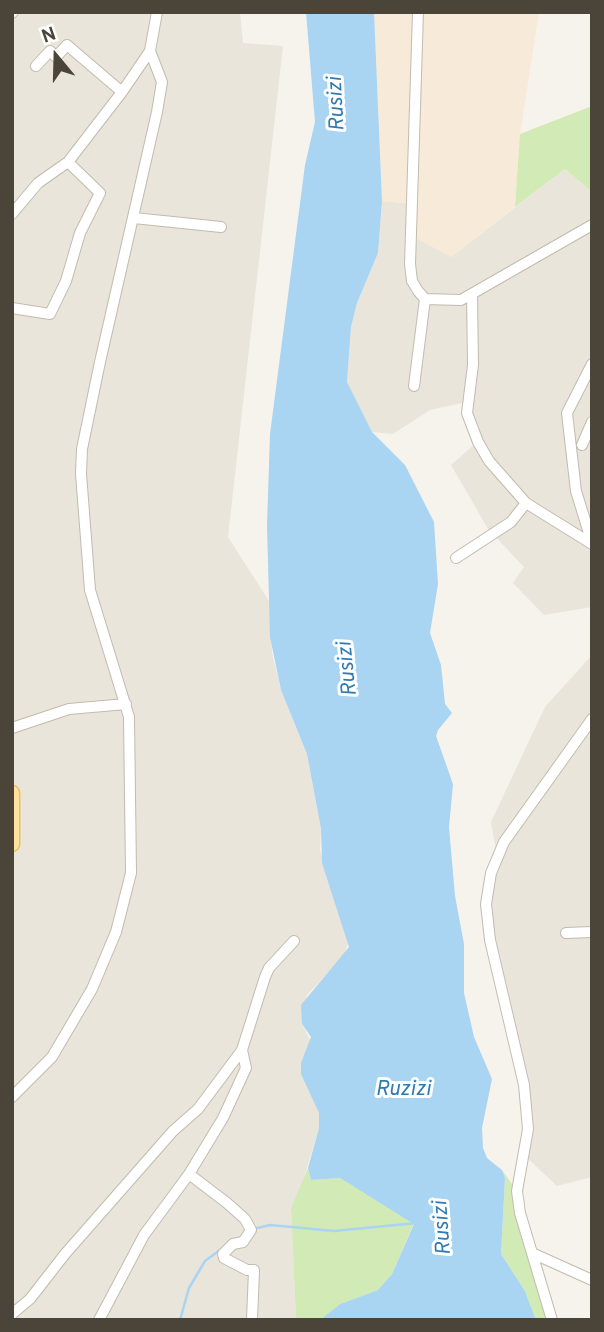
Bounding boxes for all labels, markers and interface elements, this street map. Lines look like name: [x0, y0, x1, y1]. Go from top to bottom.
north arrow: [21, 21, 91, 91]
text: N: [39, 23, 60, 50]
water label: Rusizi: [324, 76, 352, 132]
water label: Rusizi: [334, 641, 364, 697]
water label: Ruzizi: [375, 1078, 431, 1104]
water label: Rusizi: [430, 1200, 458, 1256]

